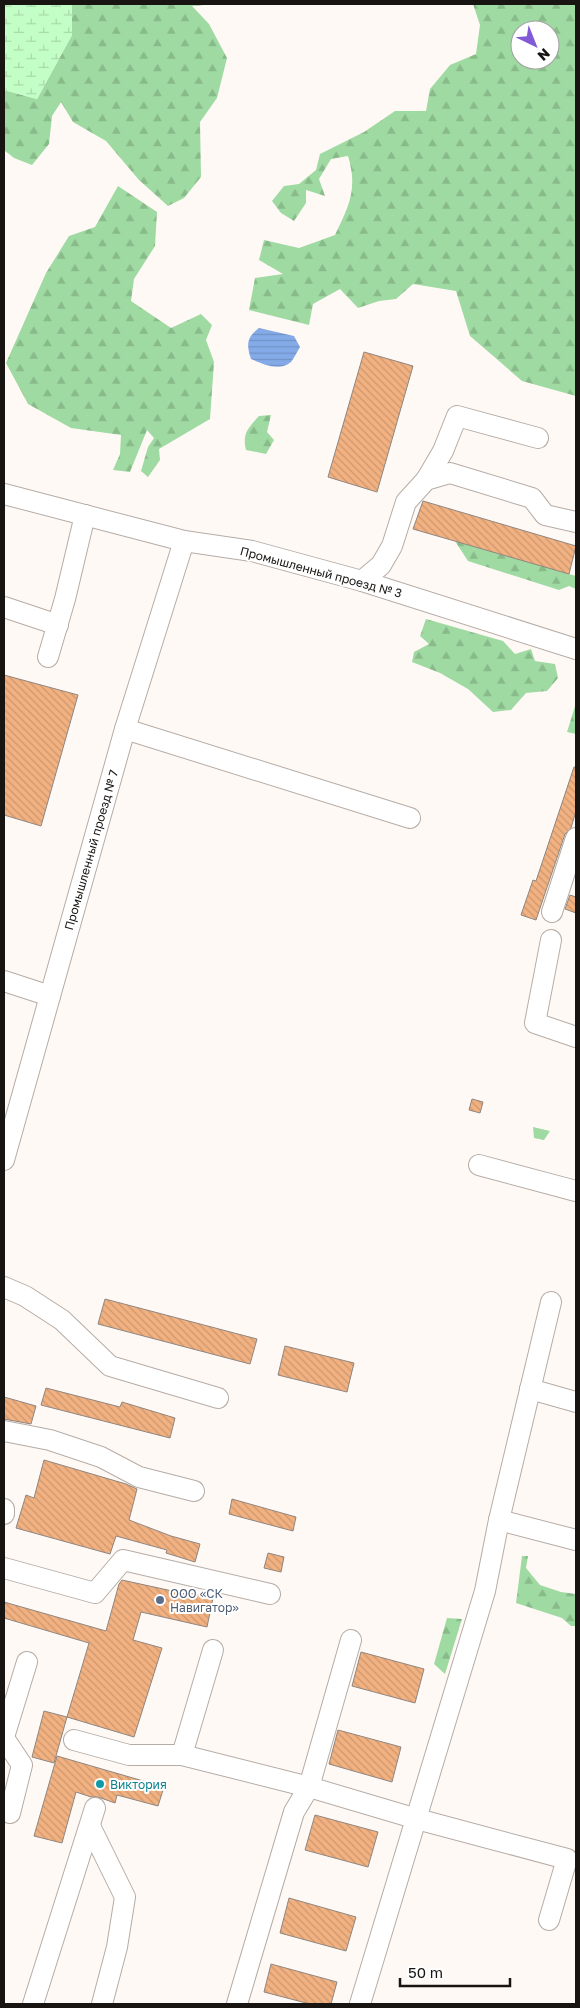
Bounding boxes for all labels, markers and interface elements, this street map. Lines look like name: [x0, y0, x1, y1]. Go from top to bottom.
north arrow: [510, 20, 560, 70]
text: N: [535, 45, 554, 65]
street label: Промышленный проезд № 3: [238, 543, 404, 601]
street label: Промышленный проезд № 7: [61, 768, 121, 932]
place label: ООО «СК Навигатор»: [170, 1586, 239, 1615]
marker: ООО «СК Навигатор»: [154, 1594, 166, 1606]
place label: Виктория: [110, 1777, 167, 1792]
marker: Виктория: [94, 1778, 106, 1790]
scale bar: [400, 1956, 510, 1988]
text: 50 m: [408, 1963, 443, 1981]

